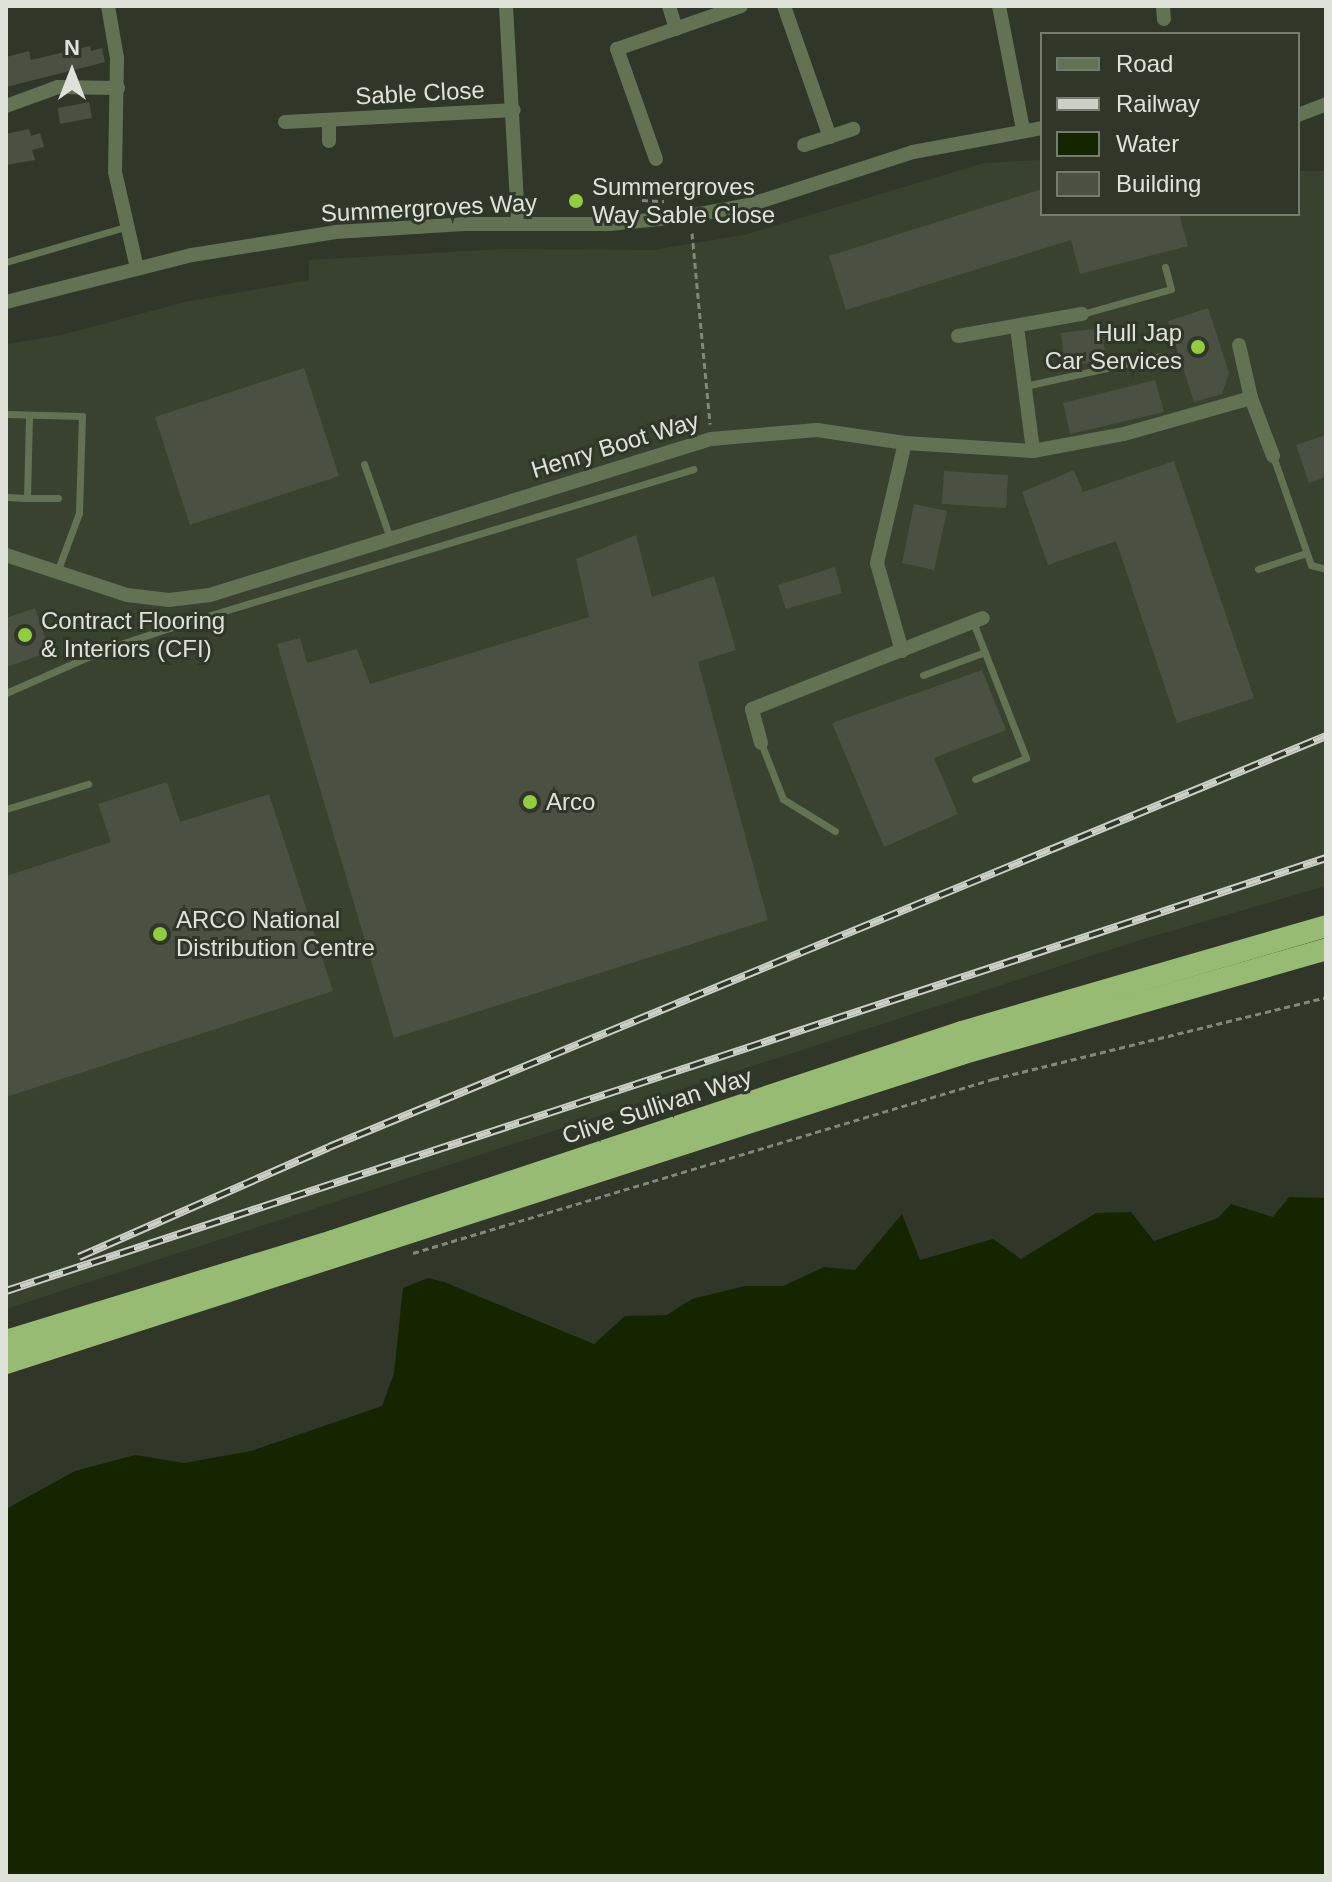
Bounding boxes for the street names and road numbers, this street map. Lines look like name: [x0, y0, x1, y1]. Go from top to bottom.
street label: Sable Close: [355, 75, 485, 111]
street label: Summergroves Way: [320, 188, 538, 228]
street label: Henry Boot Way: [528, 406, 702, 484]
street label: Clive Sullivan Way: [558, 1062, 756, 1150]

